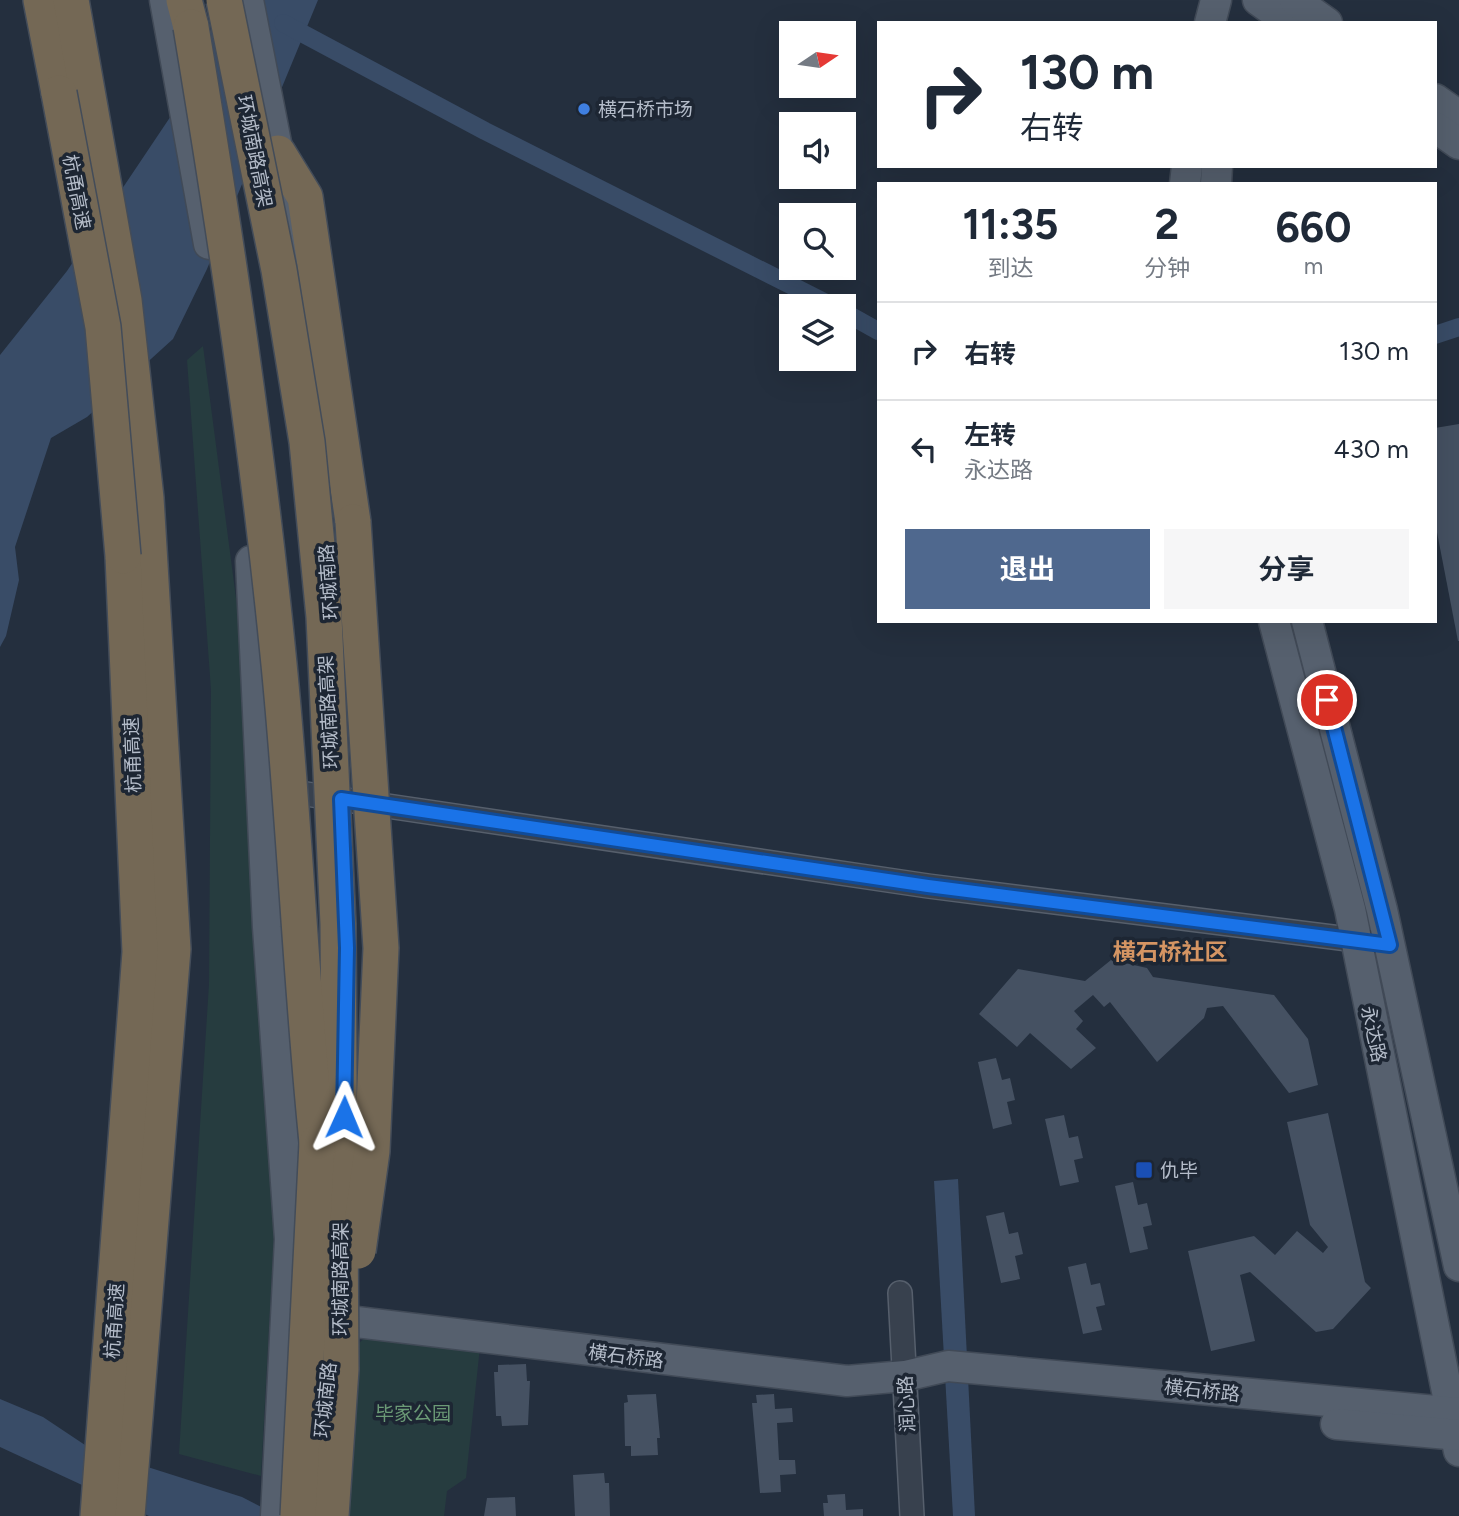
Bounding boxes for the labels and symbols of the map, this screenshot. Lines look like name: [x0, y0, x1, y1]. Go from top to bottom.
north arrow: [779, 21, 856, 98]
street label: 环城南路高架: [232, 93, 277, 209]
place label: 横石桥市场: [598, 98, 693, 121]
marker: 横石桥市场: [576, 101, 592, 117]
street label: 杭甬高速: [58, 153, 95, 232]
street label: 环城南路: [314, 543, 343, 621]
street label: 环城南路高架: [314, 654, 343, 770]
pin: [1297, 670, 1357, 730]
street label: 杭甬高速: [120, 717, 145, 793]
district label: 横石桥社区: [1113, 938, 1228, 966]
street label: 永达路: [1356, 1004, 1391, 1064]
position arrow: [307, 1080, 381, 1154]
place label: 仇毕: [1160, 1159, 1198, 1182]
marker: 仇毕: [1134, 1160, 1154, 1180]
street label: 环城南路高架: [329, 1222, 352, 1336]
street label: 杭甬高速: [100, 1282, 129, 1360]
street label: 横石桥路: [587, 1340, 665, 1373]
street label: 环城南路: [310, 1361, 341, 1439]
street label: 润心路: [894, 1375, 919, 1433]
street label: 横石桥路: [1163, 1375, 1241, 1406]
park label: 毕家公园: [375, 1402, 451, 1425]

